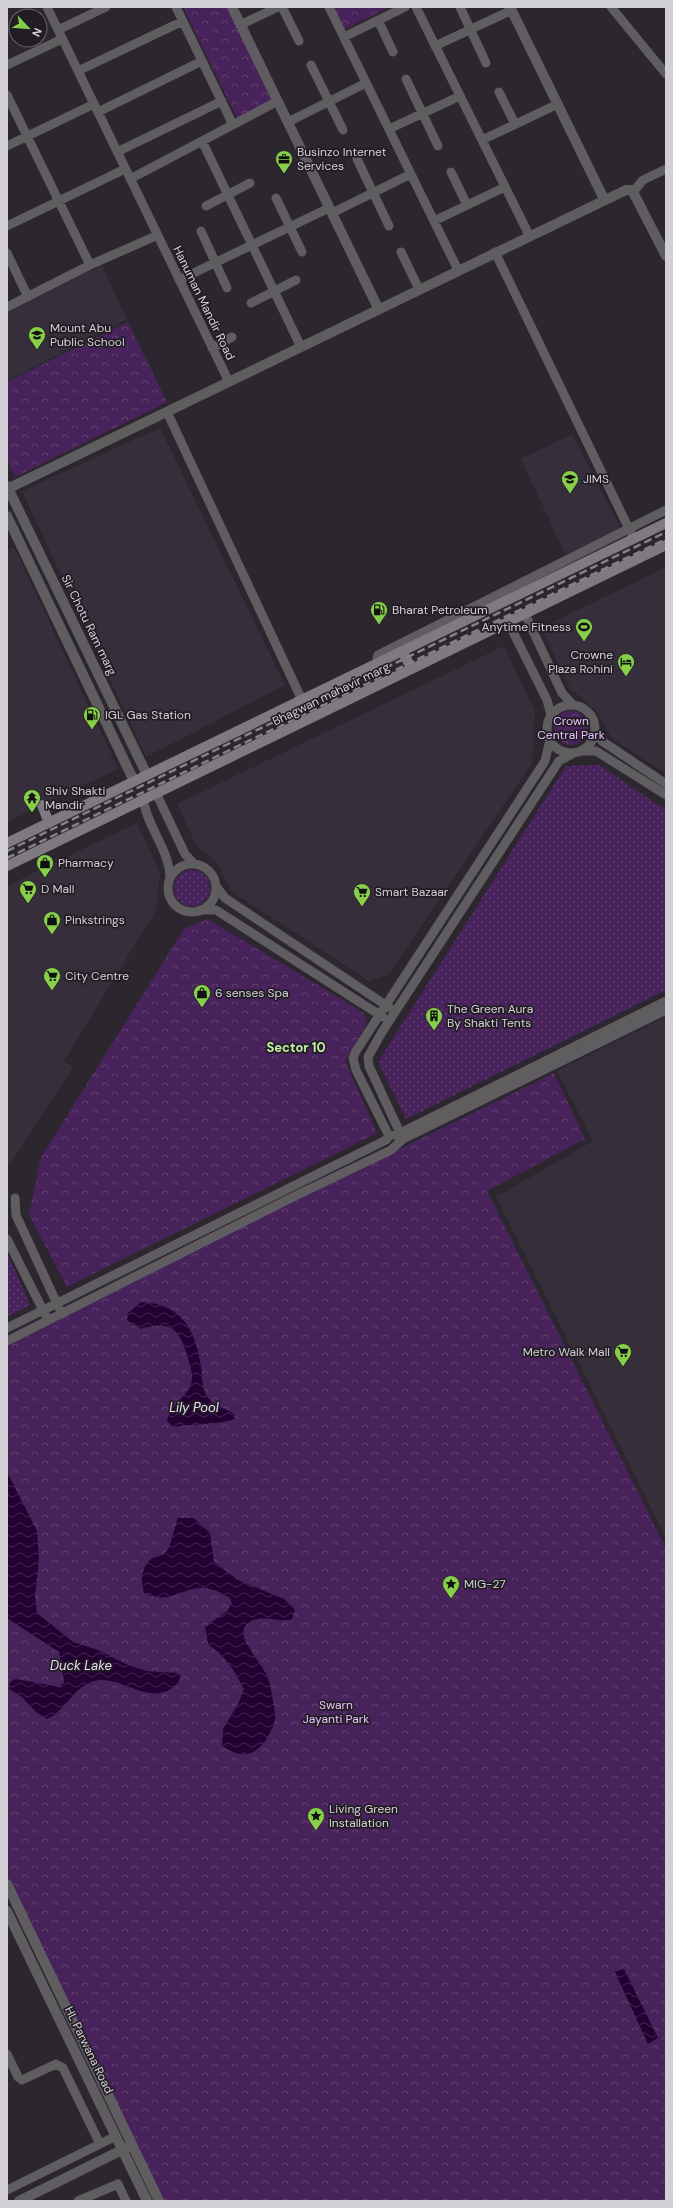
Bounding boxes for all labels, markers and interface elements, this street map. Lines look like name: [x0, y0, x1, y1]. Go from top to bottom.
north arrow: [8, 8, 48, 48]
text: N: [29, 26, 45, 39]
place label: Businzo Internet Services: [297, 144, 387, 174]
office icon: Businzo Internet Services: [274, 149, 294, 174]
street label: Hanuman Mandir Road: [169, 243, 239, 363]
place label: Mount Abu Public School: [50, 320, 125, 350]
school or university icon: Mount Abu Public School: [27, 325, 47, 350]
school or university icon: JIMS: [560, 469, 580, 494]
place label: JIMS: [583, 471, 609, 487]
street label: Sir Chotu Ram marg: [58, 572, 120, 678]
fuel station icon: Bharat Petroleum: [369, 600, 389, 625]
place label: Bharat Petroleum: [392, 602, 488, 618]
sports icon: Anytime Fitness: [574, 617, 594, 642]
place label: Anytime Fitness: [482, 619, 571, 635]
place label: Crowne Plaza Rohini: [548, 647, 613, 677]
hotel icon: Crowne Plaza Rohini: [616, 652, 636, 677]
street label: Bhagwan mahavir marg: [270, 659, 392, 729]
fuel station icon: IGL Gas Station: [82, 705, 102, 730]
place label: IGL Gas Station: [105, 707, 191, 723]
park label: Crown Central Park: [537, 713, 605, 743]
place label: Shiv Shakti Mandir: [45, 783, 105, 813]
temple icon: Shiv Shakti Mandir: [22, 788, 42, 813]
shop icon: Pharmacy: [35, 853, 55, 878]
place label: Pharmacy: [58, 855, 114, 871]
supermarket icon: D Mall: [18, 879, 38, 904]
place label: D Mall: [41, 881, 74, 897]
supermarket icon: Smart Bazaar: [352, 882, 372, 907]
place label: Smart Bazaar: [375, 884, 449, 900]
shop icon: Pinkstrings: [42, 910, 62, 935]
place label: Pinkstrings: [65, 912, 125, 928]
supermarket icon: City Centre: [42, 966, 62, 991]
place label: City Centre: [65, 968, 129, 984]
shop icon: 6 senses Spa: [192, 983, 212, 1008]
place label: 6 senses Spa: [215, 985, 289, 1001]
place label: The Green Aura By Shakti Tents: [447, 1001, 533, 1031]
building icon: The Green Aura By Shakti Tents: [424, 1006, 444, 1031]
district label: Sector 10: [266, 1039, 326, 1056]
supermarket icon: Metro Walk Mall: [613, 1342, 633, 1367]
place label: Metro Walk Mall: [523, 1344, 610, 1360]
water label: Lily Pool: [169, 1399, 220, 1416]
place icon: MIG-27: [441, 1574, 461, 1599]
place label: MIG-27: [464, 1576, 506, 1592]
water label: Duck Lake: [50, 1657, 112, 1674]
park label: Swarn Jayanti Park: [303, 1697, 369, 1727]
place label: Living Green Installation: [329, 1801, 398, 1831]
place icon: Living Green Installation: [306, 1806, 326, 1831]
street label: HL Parwana Road: [61, 2004, 117, 2096]

